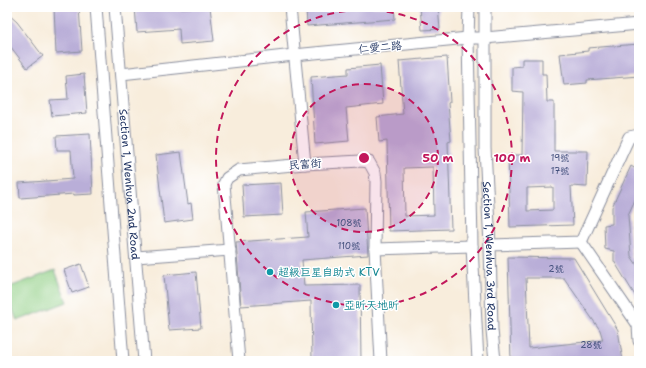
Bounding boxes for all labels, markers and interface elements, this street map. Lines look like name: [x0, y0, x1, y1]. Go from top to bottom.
street label: 仁愛二路: [357, 38, 403, 57]
street label: Section 1, Wenhua 2nd Road: [115, 108, 143, 261]
text: 50 m: [423, 150, 454, 166]
text: 100 m: [494, 150, 531, 166]
centre of rings: [357, 151, 371, 165]
house number: 19號: [551, 152, 569, 164]
street label: 民富街: [288, 156, 323, 173]
house number: 17號: [551, 165, 569, 177]
street label: Section 1, Wenhua 3rd Road: [479, 181, 499, 331]
house number: 108號: [336, 217, 362, 229]
house number: 110號: [338, 240, 360, 252]
house number: 2號: [548, 263, 564, 275]
place label: 超級巨星自助式 KTV: [278, 265, 380, 280]
marker: 超級巨星自助式 KTV: [265, 267, 275, 277]
place label: 亞昕天地昕: [344, 298, 399, 313]
marker: 亞昕天地昕: [331, 300, 341, 310]
house number: 28號: [580, 339, 602, 351]

